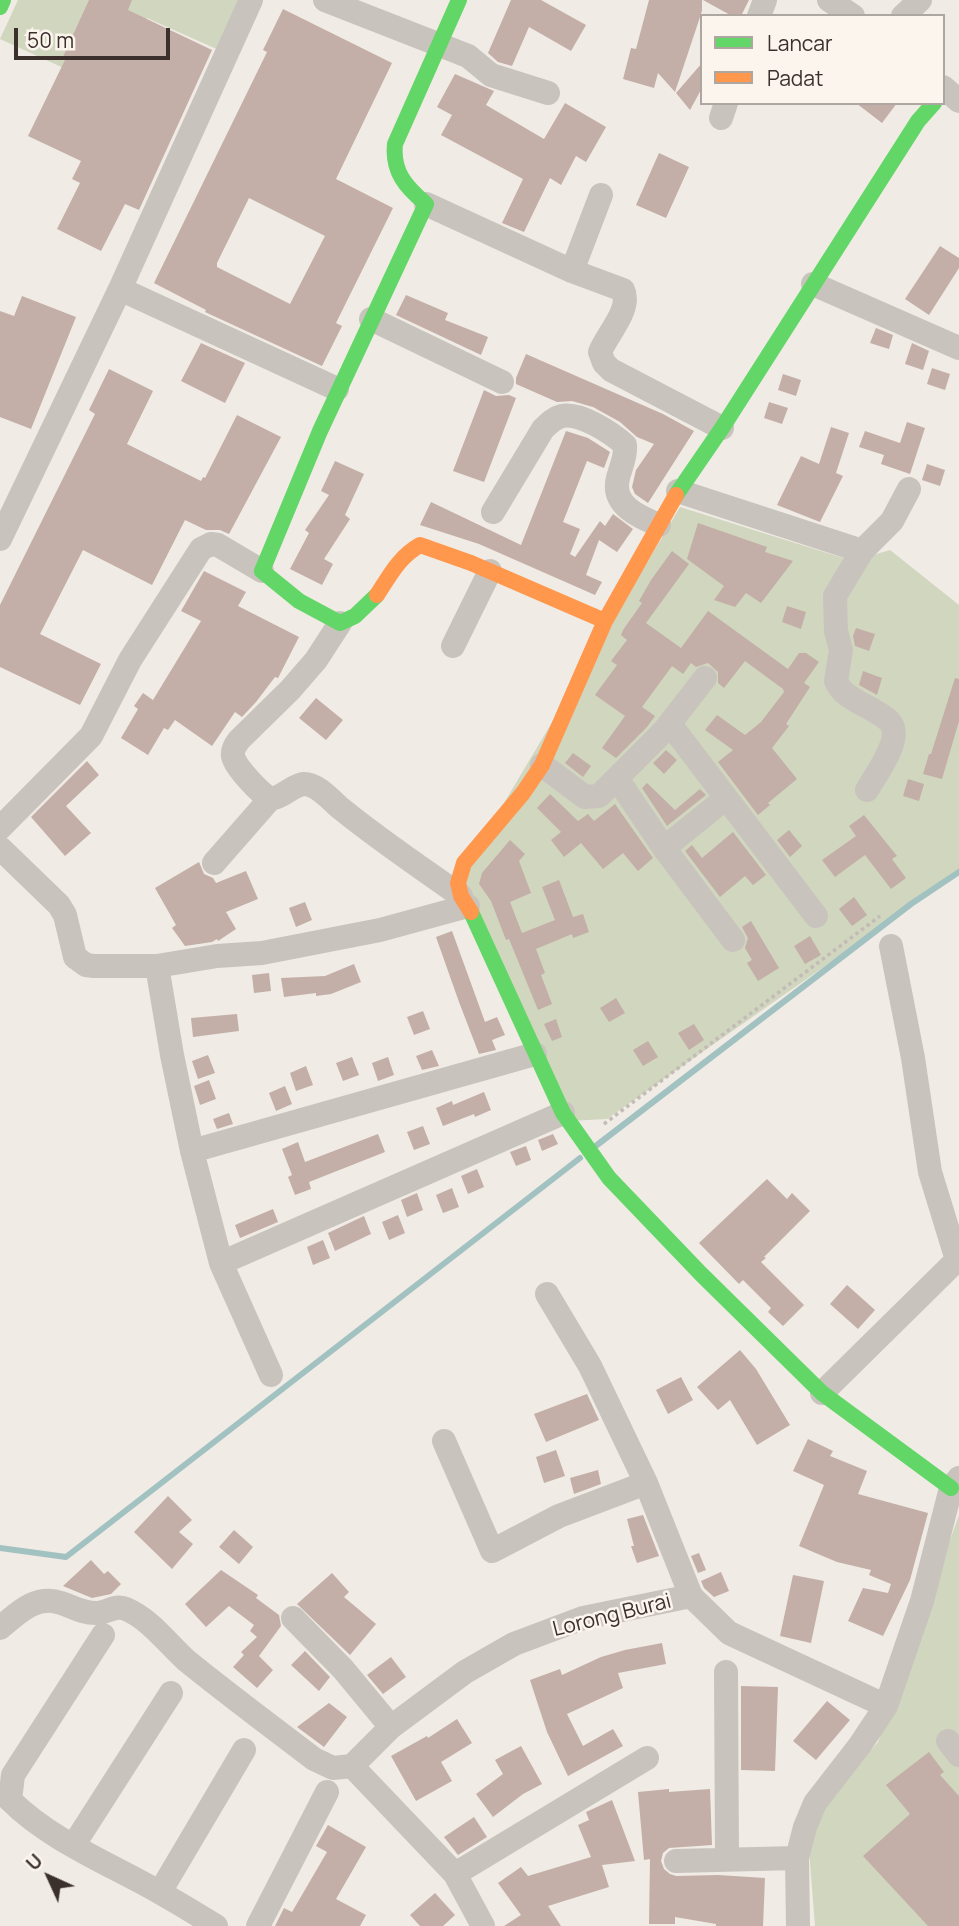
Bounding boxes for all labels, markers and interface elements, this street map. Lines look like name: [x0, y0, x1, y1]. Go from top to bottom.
scale bar: [18, 14, 173, 58]
legend: [700, 14, 945, 105]
text: 50 m: [27, 26, 74, 54]
text: Lancar: [767, 29, 833, 57]
text: Padat: [767, 64, 823, 92]
street label: Lorong Burai: [550, 1589, 674, 1643]
north arrow: [14, 1842, 84, 1912]
text: U: [20, 1848, 48, 1876]

